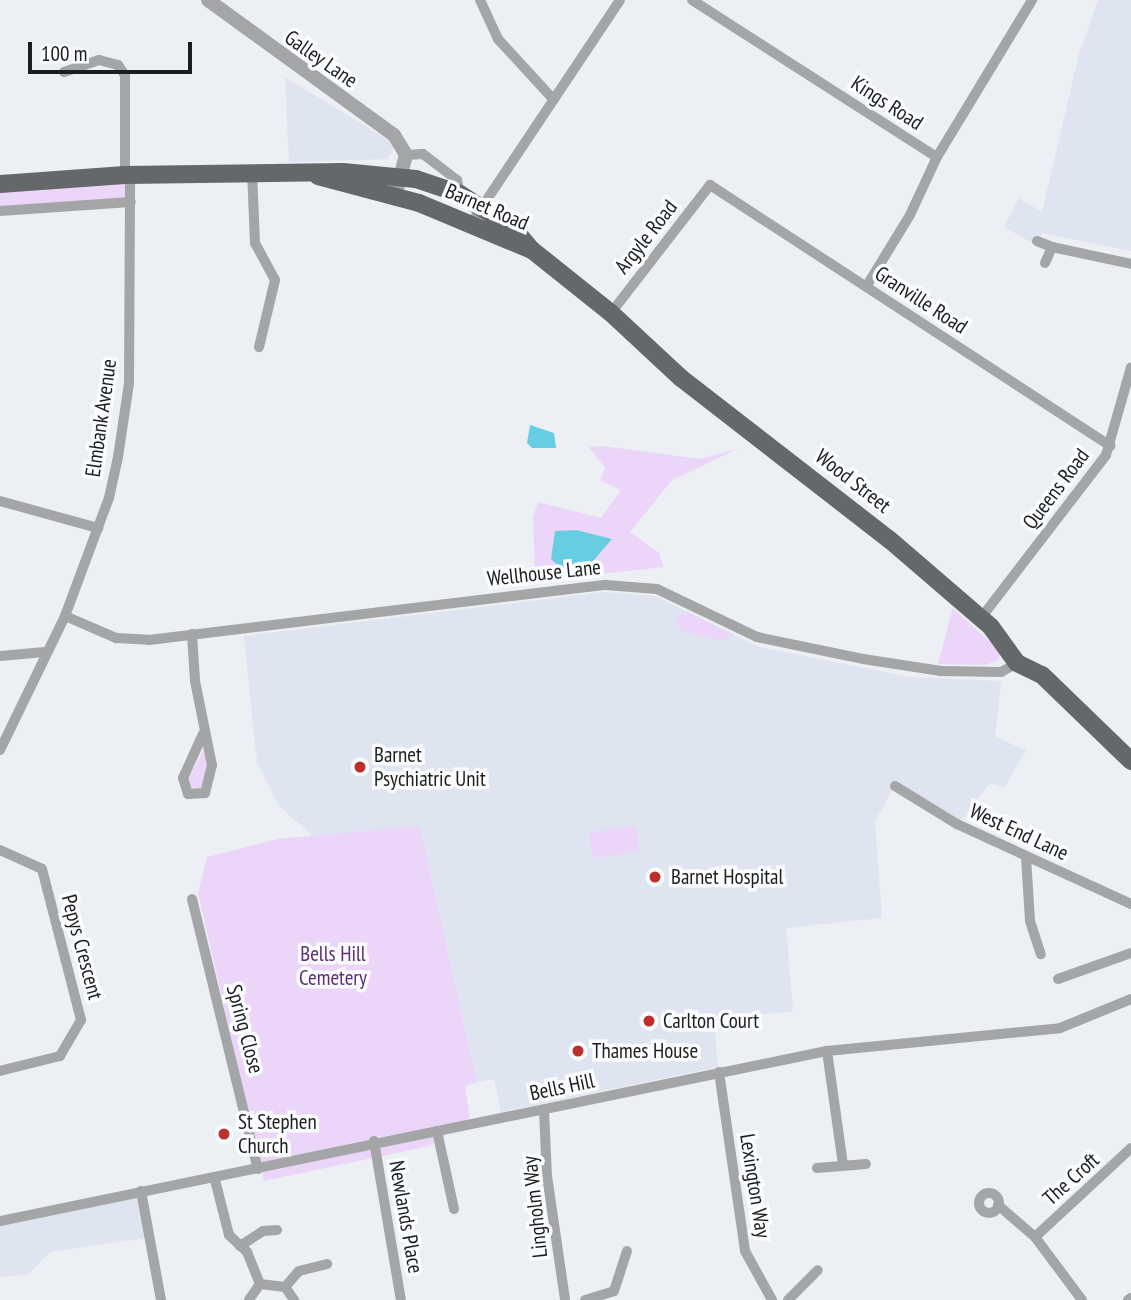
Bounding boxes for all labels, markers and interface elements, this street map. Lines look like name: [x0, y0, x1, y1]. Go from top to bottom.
street label: Galley Lane: [279, 25, 363, 93]
scale bar: [32, 28, 196, 72]
text: 100 m: [41, 40, 87, 67]
street label: Kings Road: [846, 70, 928, 136]
street label: Barnet Road: [442, 178, 532, 236]
street label: Argyle Road: [609, 195, 683, 279]
street label: Granville Road: [870, 261, 972, 339]
street label: Elmbank Avenue: [80, 357, 122, 479]
street label: Wood Street: [810, 444, 896, 518]
street label: Queens Road: [1018, 444, 1094, 534]
street label: Wellhouse Lane: [486, 555, 602, 591]
place label: Barnet Psychiatric Unit: [374, 742, 486, 792]
marker: Barnet Psychiatric Unit: [352, 759, 368, 775]
street label: West End Lane: [966, 798, 1072, 866]
place label: Barnet Hospital: [671, 864, 783, 890]
marker: Barnet Hospital: [645, 867, 665, 887]
street label: Pepys Crescent: [56, 892, 108, 1002]
park label: Bells Hill Cemetery: [299, 941, 367, 991]
street label: Spring Close: [221, 982, 269, 1076]
place label: Carlton Court: [663, 1008, 759, 1034]
marker: Carlton Court: [641, 1013, 657, 1029]
place label: Thames House: [592, 1038, 698, 1064]
marker: Thames House: [570, 1043, 586, 1059]
street label: Bells Hill: [527, 1068, 597, 1106]
place label: St Stephen Church: [238, 1109, 317, 1159]
marker: St Stephen Church: [216, 1126, 232, 1142]
street label: Lexington Way: [734, 1132, 776, 1240]
street label: The Croft: [1038, 1147, 1104, 1211]
street label: Lingholm Way: [517, 1155, 553, 1259]
street label: Newlands Place: [384, 1159, 428, 1275]

